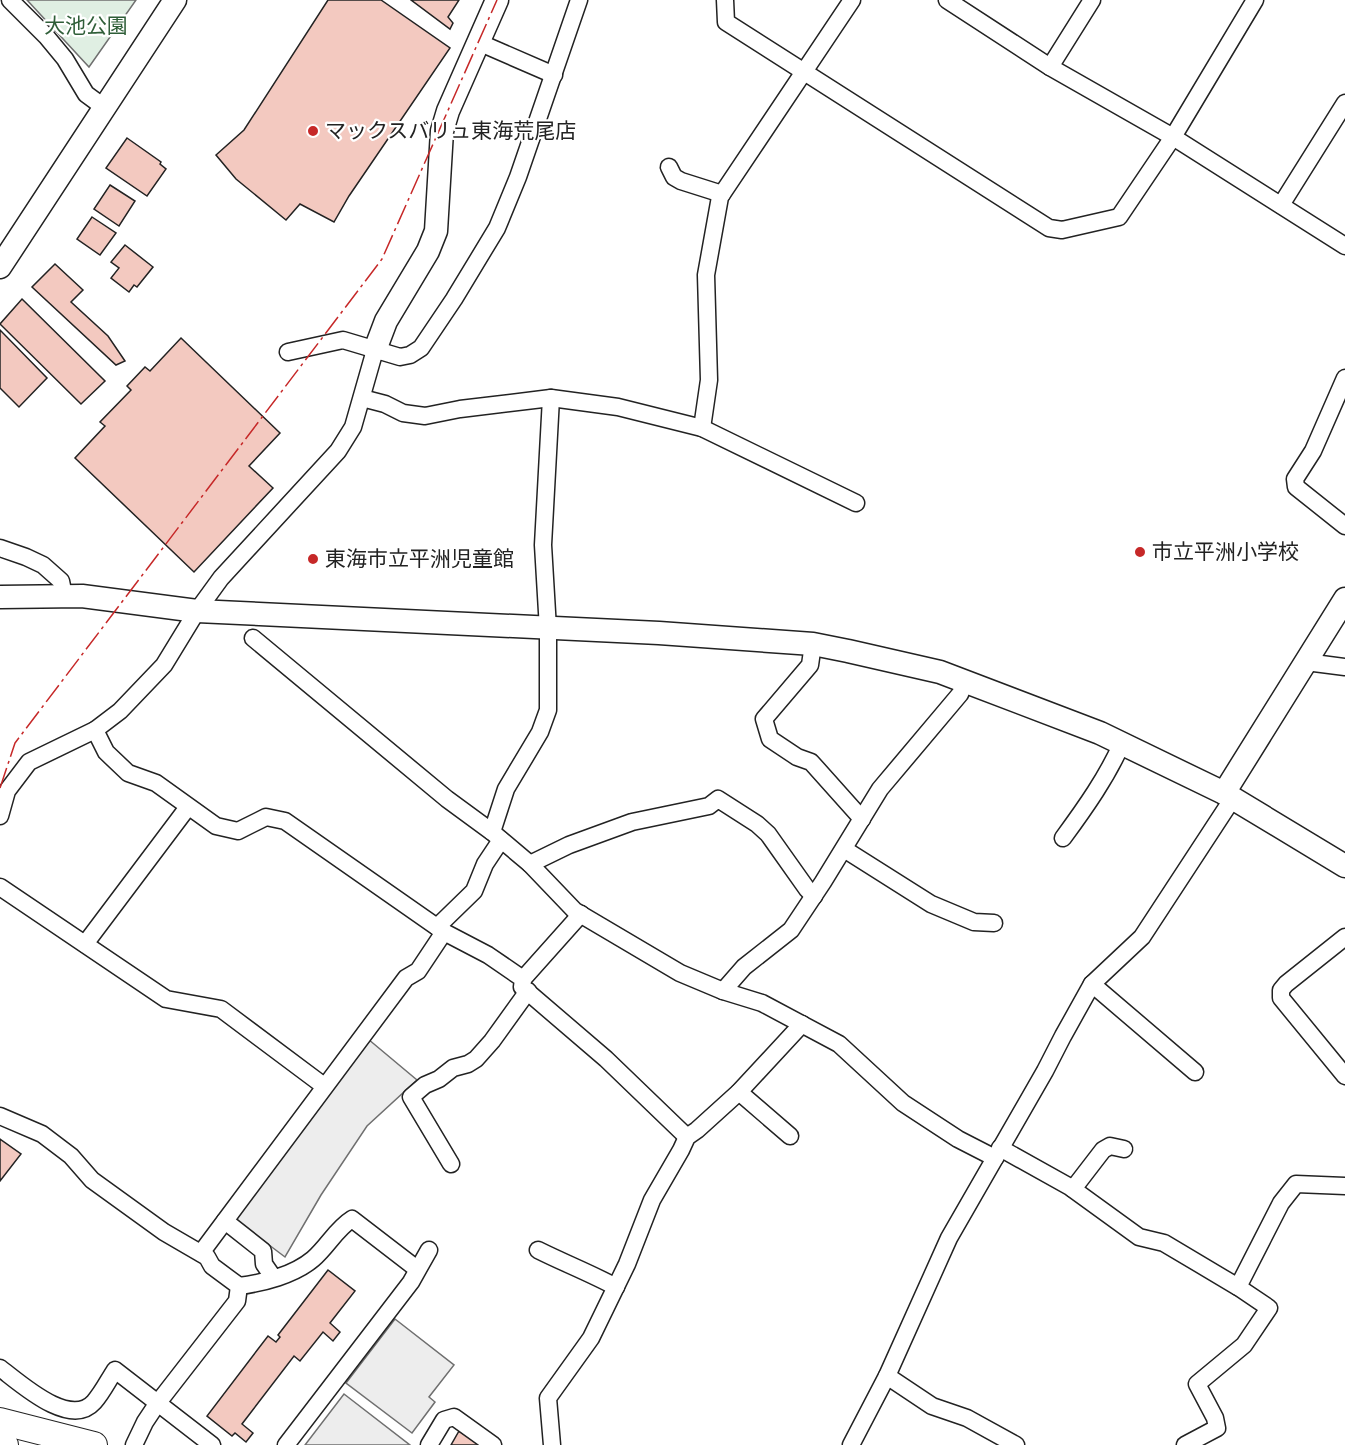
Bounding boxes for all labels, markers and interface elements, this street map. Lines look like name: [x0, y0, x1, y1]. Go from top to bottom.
park label: 大池公園: [44, 15, 128, 37]
place label: マックスバリュ東海荒尾店: [325, 120, 576, 142]
marker: マックスバリュ東海荒尾店: [306, 124, 320, 138]
place label: 市立平洲小学校: [1152, 541, 1299, 563]
marker: 市立平洲小学校: [1133, 545, 1147, 559]
place label: 東海市立平洲児童館: [325, 548, 514, 570]
marker: 東海市立平洲児童館: [306, 552, 320, 566]

